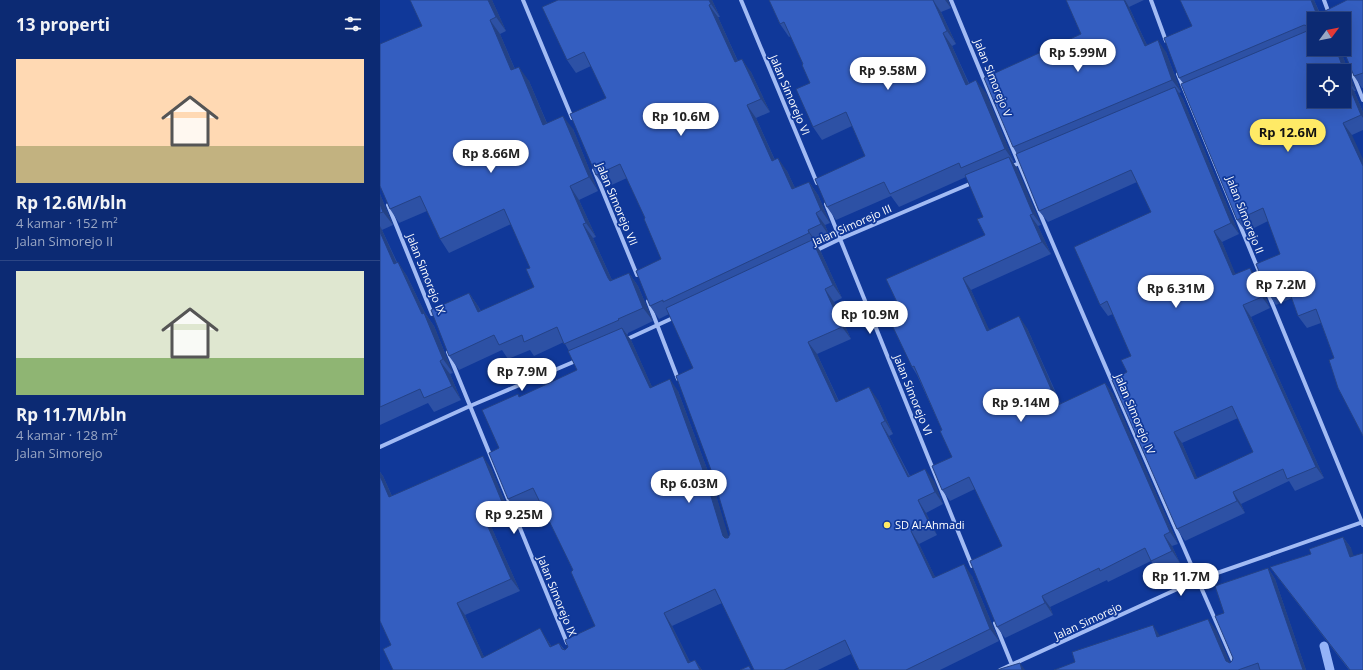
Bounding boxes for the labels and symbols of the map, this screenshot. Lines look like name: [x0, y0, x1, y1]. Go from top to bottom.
north arrow: [1307, 12, 1351, 56]
street label: Jalan Simorejo V: [971, 36, 1016, 119]
pin: Rp 5.99M: [1037, 39, 1119, 73]
street label: Jalan Simorejo VI: [766, 51, 814, 137]
pin: Rp 9.58M: [847, 57, 929, 91]
pin: Rp 10.6M: [640, 103, 722, 137]
pin: Rp 12.6M: [1247, 119, 1329, 153]
pin: Rp 8.66M: [450, 140, 532, 174]
street label: Jalan Simorejo VII: [593, 159, 642, 248]
street label: Jalan Simorejo II: [1223, 173, 1268, 256]
street label: Jalan Simorejo III: [809, 200, 894, 249]
street label: Jalan Simorejo IX: [403, 230, 450, 317]
pin: Rp 7.2M: [1244, 271, 1318, 305]
pin: Rp 6.31M: [1135, 275, 1217, 309]
pin: Rp 10.9M: [829, 301, 911, 335]
street label: Jalan Simorejo VI: [890, 351, 936, 437]
pin: Rp 7.9M: [485, 358, 559, 392]
street label: Jalan Simorejo IV: [1111, 370, 1159, 457]
pin: Rp 9.14M: [980, 389, 1062, 423]
pin: Rp 6.03M: [648, 470, 730, 504]
pin: Rp 9.25M: [473, 501, 555, 535]
place label: SD Al-Ahmadi: [895, 517, 965, 532]
marker: SD Al-Ahmadi: [882, 520, 892, 530]
street label: Jalan Simorejo IX: [534, 552, 581, 639]
pin: Rp 11.7M: [1140, 563, 1222, 597]
street label: Jalan Simorejo: [1051, 598, 1124, 643]

